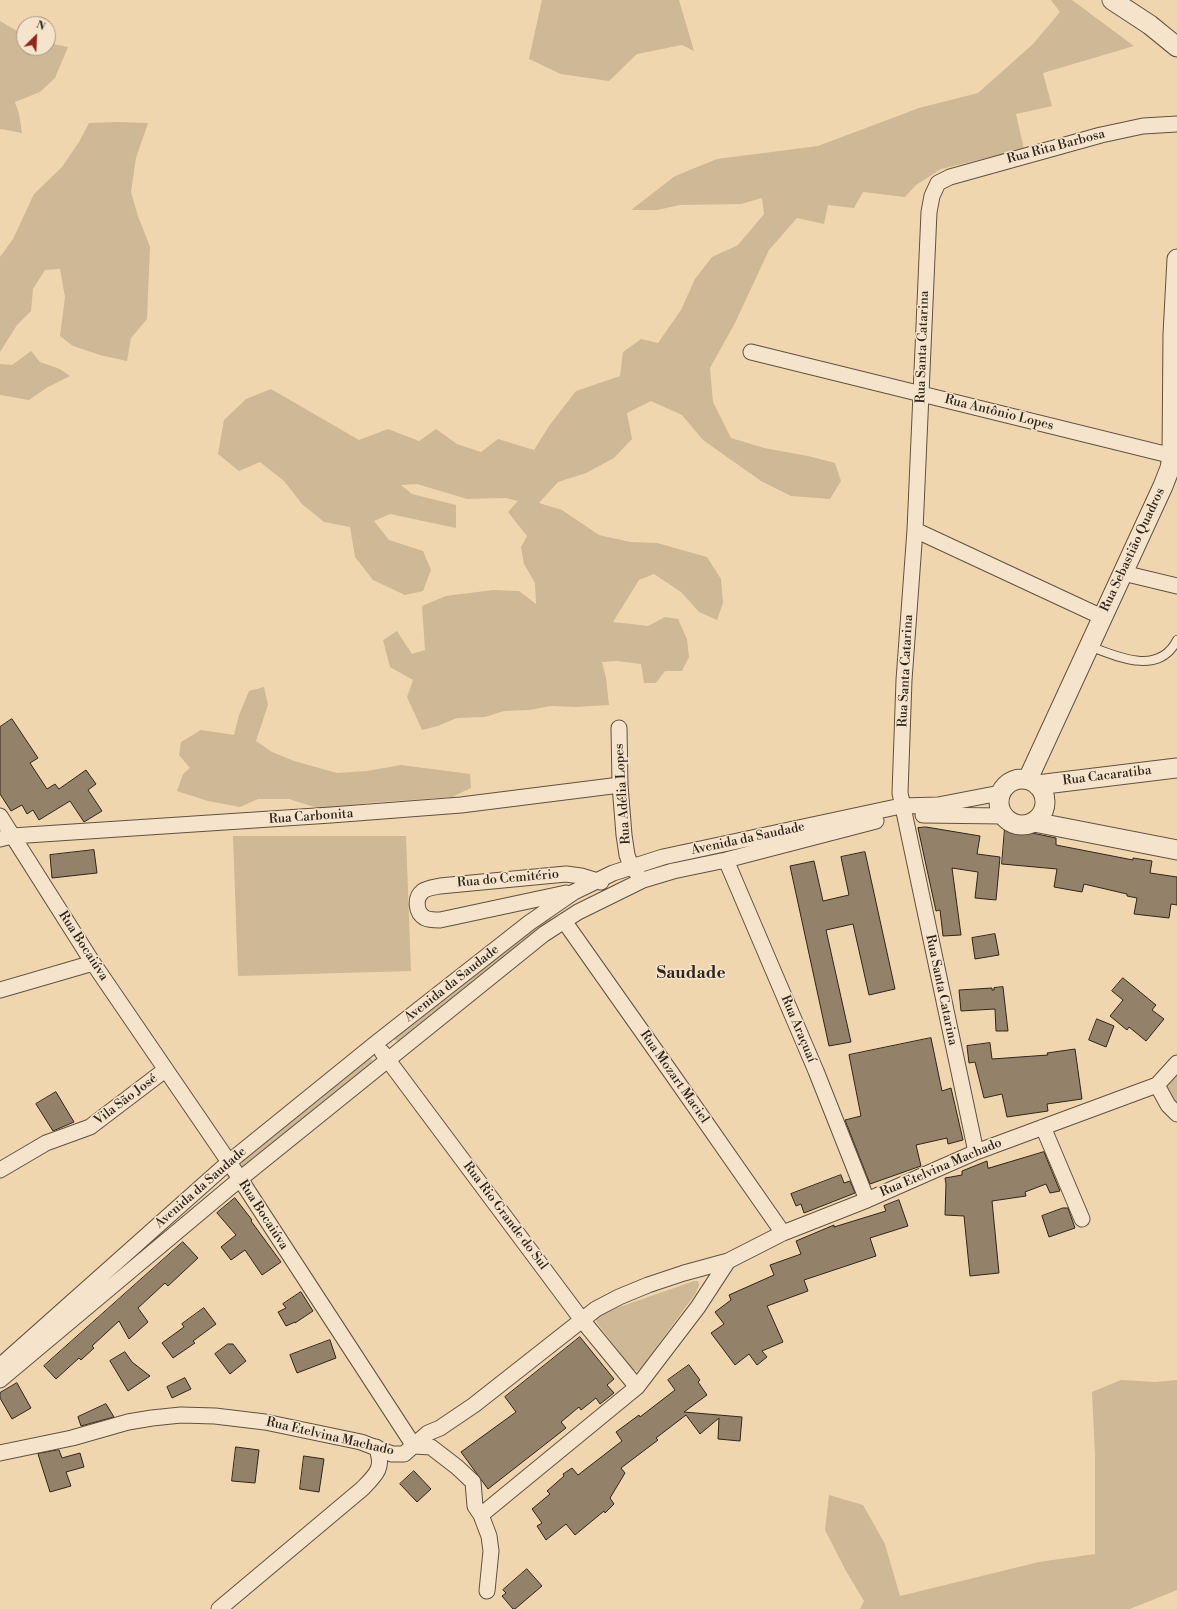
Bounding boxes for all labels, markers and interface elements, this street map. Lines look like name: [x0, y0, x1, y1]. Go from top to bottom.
north arrow: [16, 16, 56, 56]
text: N: [34, 18, 47, 34]
street label: Rua Rita Barbosa: [1005, 126, 1107, 168]
street label: Rua Santa Catarina: [913, 290, 933, 404]
street label: Rua Antônio Lopes: [943, 392, 1055, 434]
street label: Rua Sebastião Quadros: [1097, 486, 1169, 614]
street label: Rua Santa Catarina: [895, 614, 917, 728]
street label: Rua Adélia Lopes: [612, 743, 634, 845]
street label: Rua Cacaratiba: [1062, 763, 1152, 789]
street label: Rua Carbonita: [268, 806, 354, 828]
street label: Avenida da Saudade: [690, 819, 806, 859]
street label: Rua do Cemitério: [456, 867, 560, 891]
street label: Rua Bocaiúva: [55, 908, 111, 984]
street label: Rua Santa Catarina: [922, 933, 960, 1047]
street label: Avenida da Saudade: [402, 942, 502, 1026]
district label: Saudade: [656, 964, 726, 984]
street label: Rua Araçuaí: [777, 993, 819, 1065]
street label: Rua Mozart Maciel: [636, 1028, 712, 1126]
street label: Vila São José: [91, 1071, 161, 1129]
street label: Rua Etelvina Machado: [878, 1135, 1004, 1201]
street label: Avenida da Saudade: [152, 1144, 250, 1232]
street label: Rua Rio Grande do Sul: [459, 1159, 551, 1273]
street label: Rua Bocaiúva: [235, 1177, 291, 1253]
street label: Rua Etelvina Machado: [264, 1415, 396, 1459]

